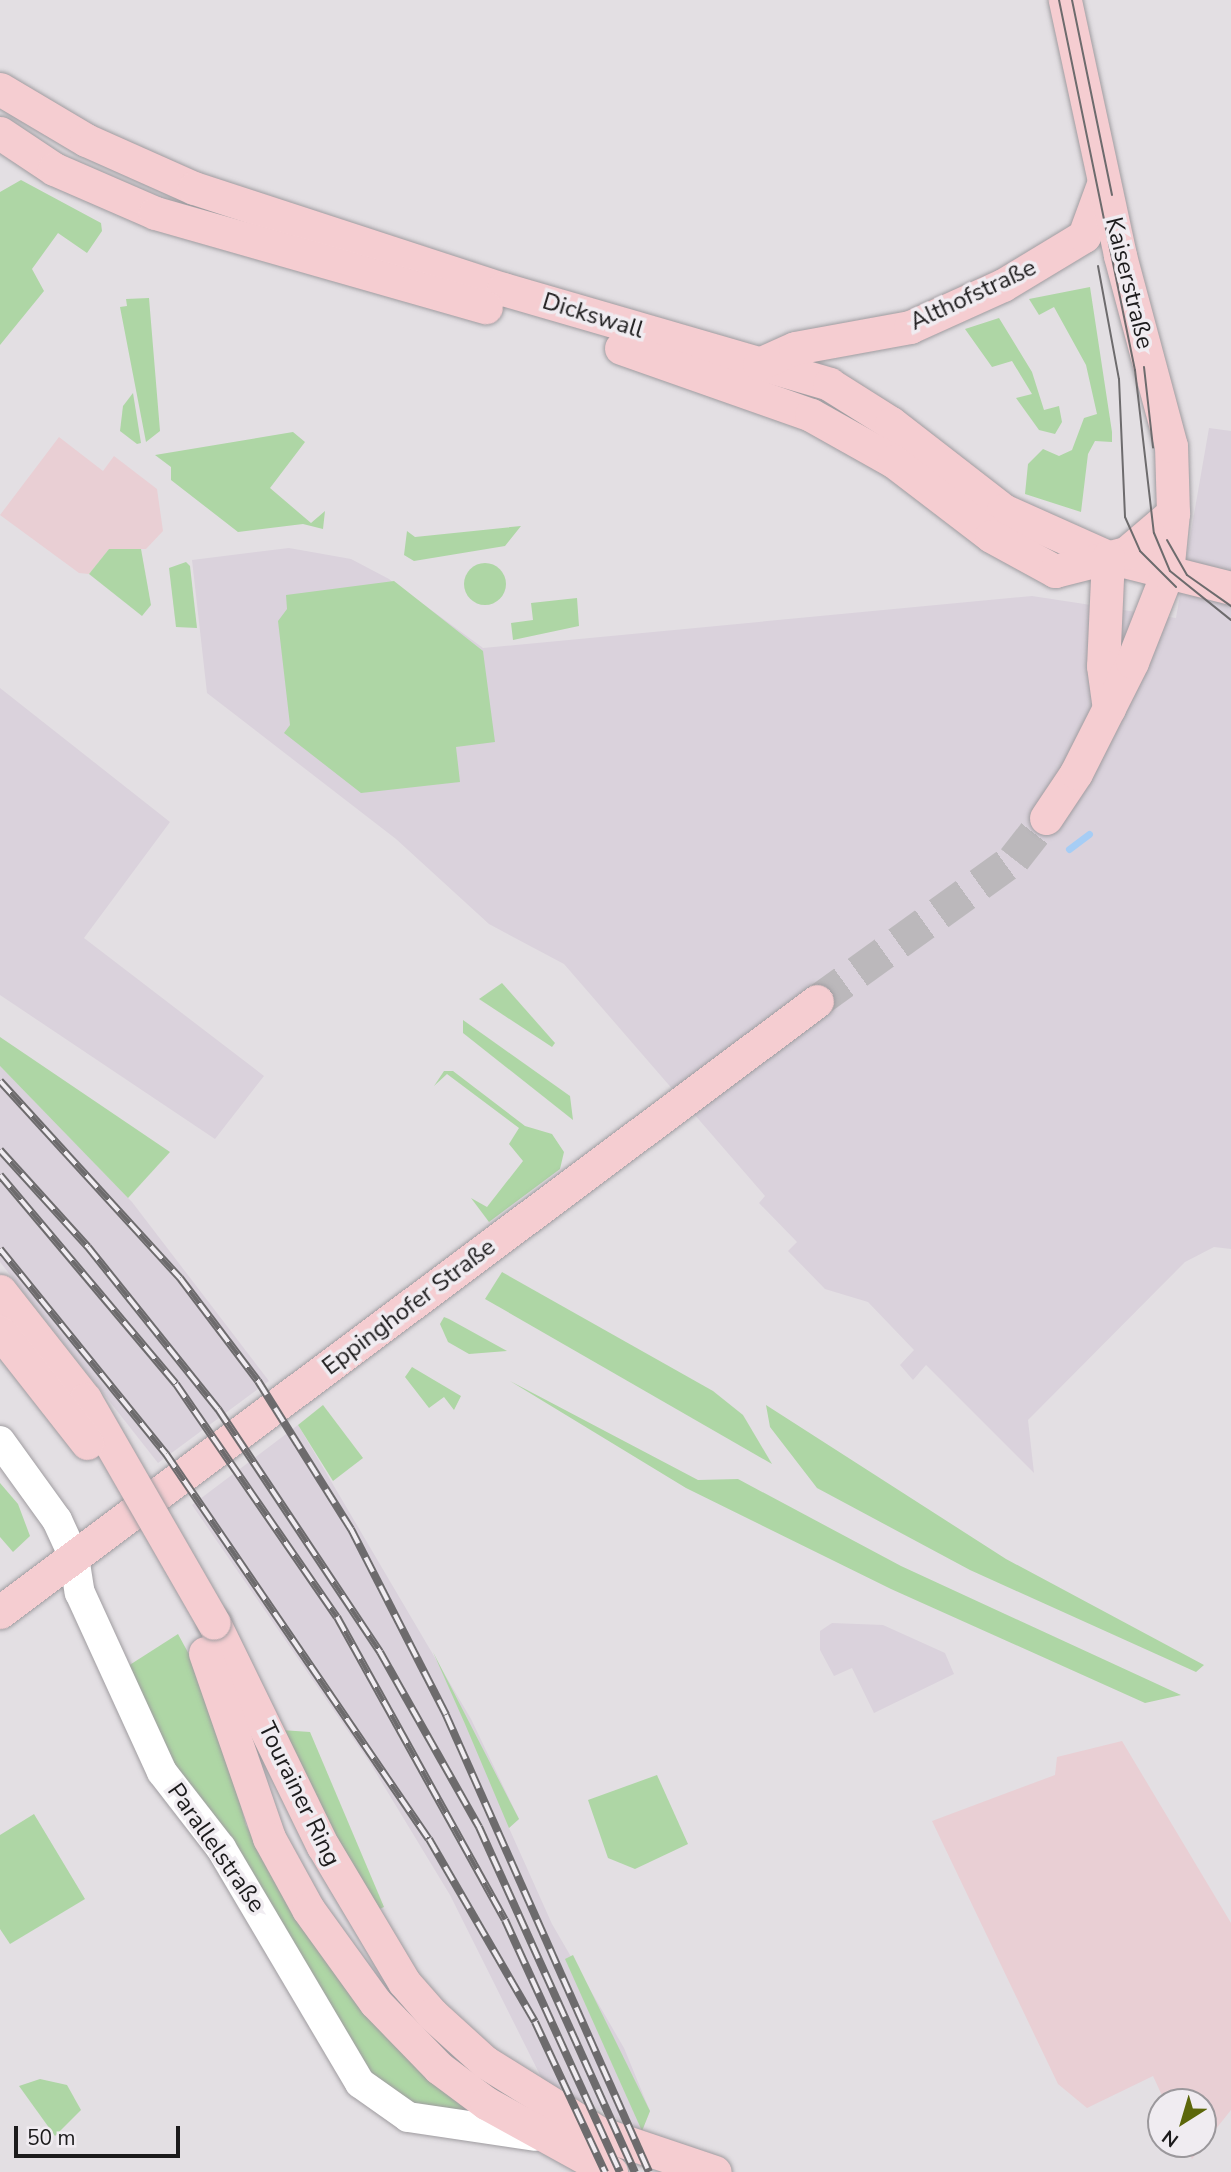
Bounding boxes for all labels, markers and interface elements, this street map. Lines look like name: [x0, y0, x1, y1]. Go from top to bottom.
street label: Kaiserstraße: [1099, 214, 1159, 352]
street label: Althofstraße: [905, 253, 1041, 337]
street label: Dickswall: [539, 287, 647, 345]
street label: Eppinghofer Straße: [317, 1233, 501, 1381]
street label: Tourainer Ring: [252, 1717, 346, 1871]
street label: Parallelstraße: [161, 1778, 271, 1918]
north arrow: [1147, 2088, 1217, 2158]
scale bar: [18, 2112, 184, 2156]
text: 50 m: [27, 2124, 76, 2152]
text: N: [1157, 2124, 1184, 2153]

